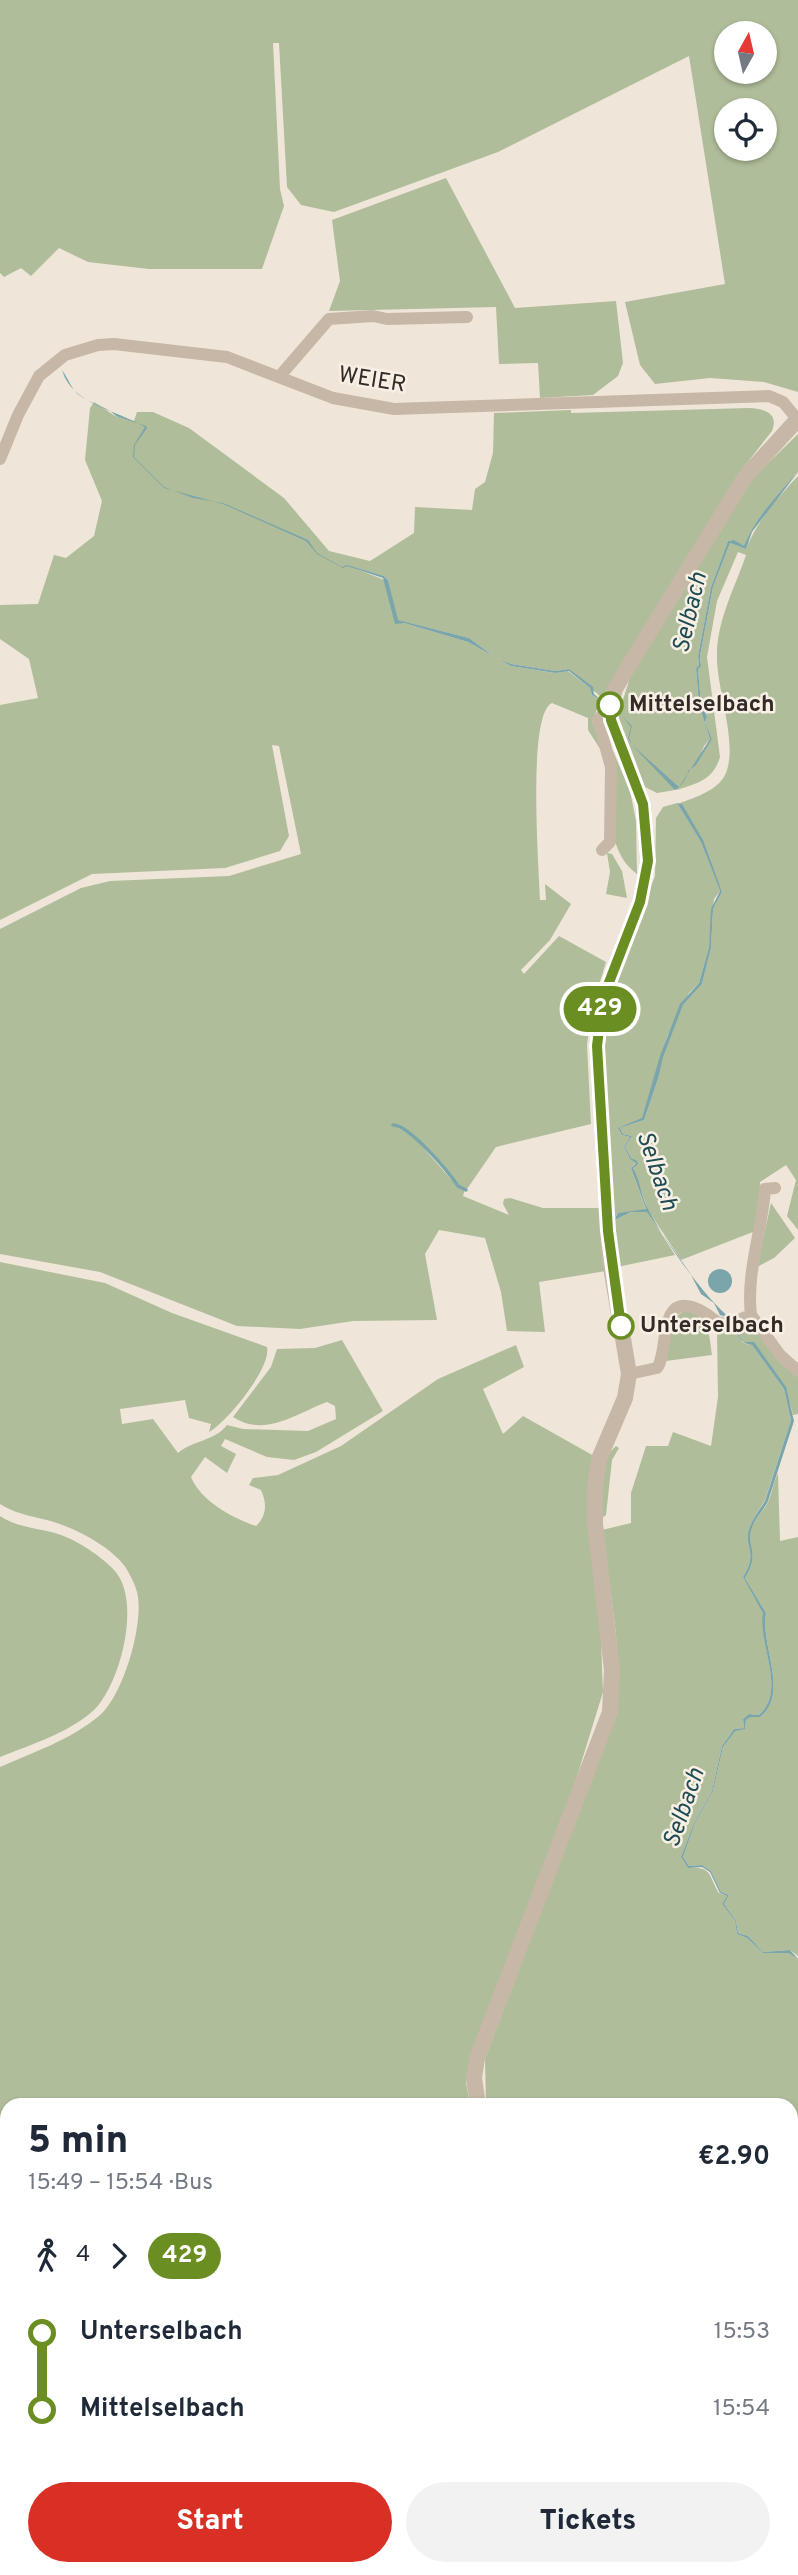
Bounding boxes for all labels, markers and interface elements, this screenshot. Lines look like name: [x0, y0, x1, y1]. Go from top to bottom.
north arrow: [714, 21, 777, 84]
map controls: [714, 21, 777, 161]
button: locate: [714, 98, 777, 161]
street label: WEIER: [336, 361, 408, 401]
water label: Selbach: [667, 570, 715, 656]
place label: Mittelselbach: [629, 691, 775, 720]
marker: Mittelselbach: [597, 692, 623, 718]
line badge: 429: [560, 986, 640, 1032]
text: 429: [578, 994, 622, 1024]
water label: Selbach: [628, 1127, 684, 1215]
place label: Unterselbach: [640, 1312, 784, 1341]
marker: Unterselbach: [608, 1313, 634, 1339]
water label: Selbach: [657, 1764, 713, 1852]
text: 5 min: [28, 2118, 128, 2167]
text: €2.90: [698, 2141, 770, 2174]
text: 15:49 – 15:54 · Bus: [28, 2169, 213, 2198]
icon: walk: [28, 2237, 66, 2275]
icon: forward: [100, 2237, 138, 2275]
text: 4: [76, 2241, 90, 2270]
text: 429: [162, 2241, 207, 2271]
text: Unterselbach: [80, 2316, 243, 2349]
text: 15:53: [714, 2318, 770, 2347]
text: Mittelselbach: [80, 2393, 245, 2426]
text: 15:54: [713, 2395, 770, 2424]
button: Start: [28, 2482, 392, 2562]
button: Tickets: [406, 2482, 770, 2562]

